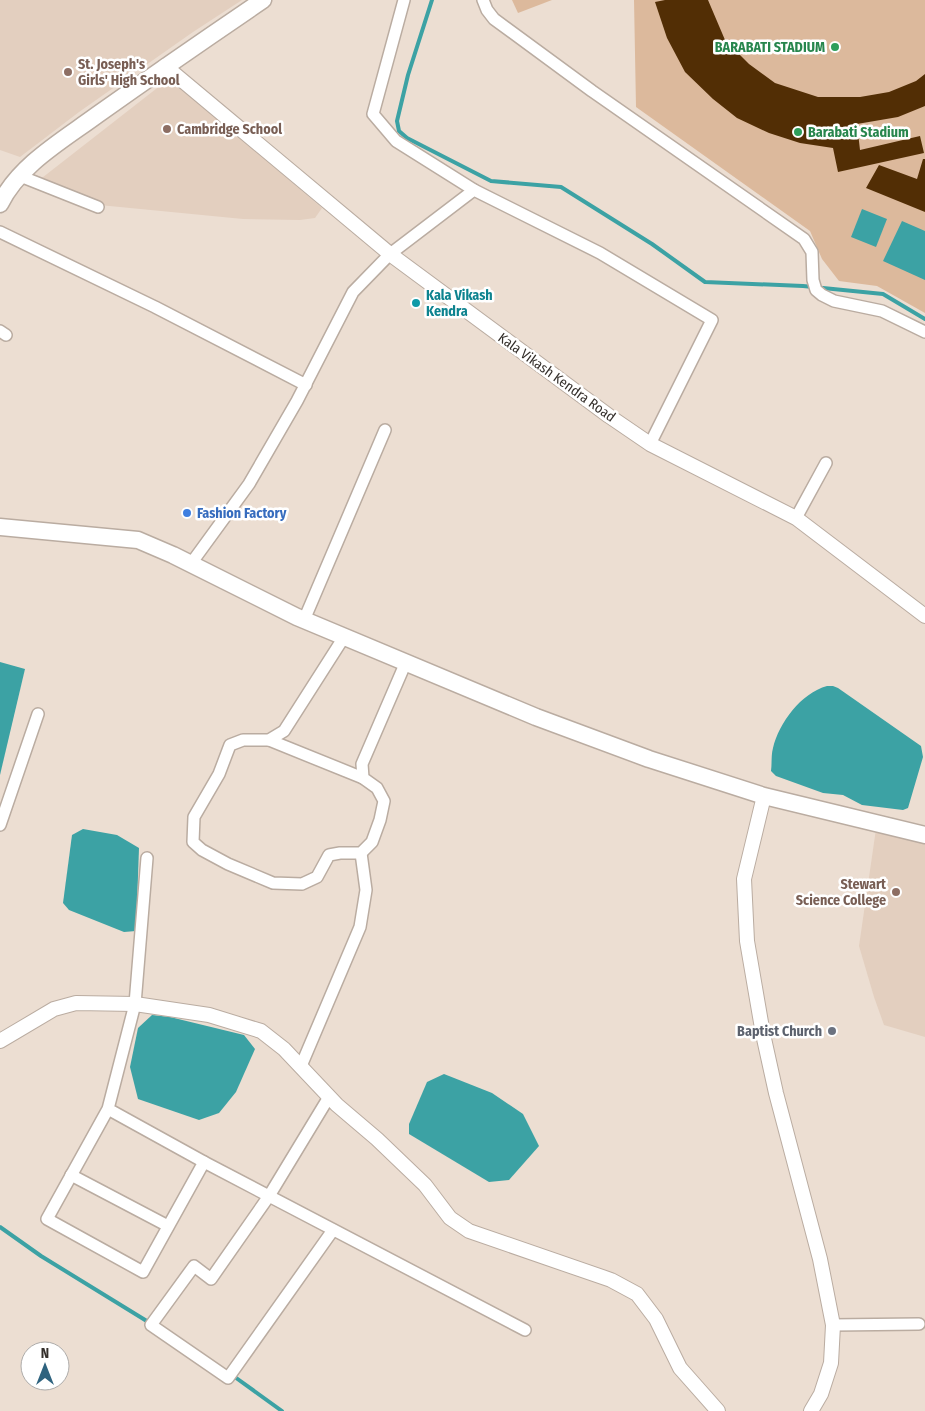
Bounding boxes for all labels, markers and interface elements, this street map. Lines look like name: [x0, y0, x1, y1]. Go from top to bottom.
place label: BARABATI STADIUM: [715, 39, 825, 56]
marker: BARABATI STADIUM: [829, 41, 841, 53]
place label: St. Joseph's Girls' High School: [78, 56, 180, 89]
marker: St. Joseph's Girls' High School: [62, 66, 74, 78]
place label: Cambridge School: [177, 121, 282, 138]
marker: Cambridge School: [161, 123, 173, 135]
place label: Barabati Stadium: [808, 124, 909, 141]
marker: Barabati Stadium: [792, 126, 804, 138]
place label: Kala Vikash Kendra: [426, 287, 493, 320]
marker: Kala Vikash Kendra: [410, 297, 422, 309]
street label: Kala Vikash Kendra Road: [495, 329, 619, 426]
place label: Fashion Factory: [197, 505, 287, 522]
marker: Fashion Factory: [181, 507, 193, 519]
place label: Stewart Science College: [796, 876, 887, 909]
marker: Stewart Science College: [890, 886, 902, 898]
place label: Baptist Church: [737, 1023, 822, 1040]
marker: Baptist Church: [826, 1025, 838, 1037]
north arrow: [20, 1341, 70, 1391]
text: N: [41, 1345, 49, 1362]

